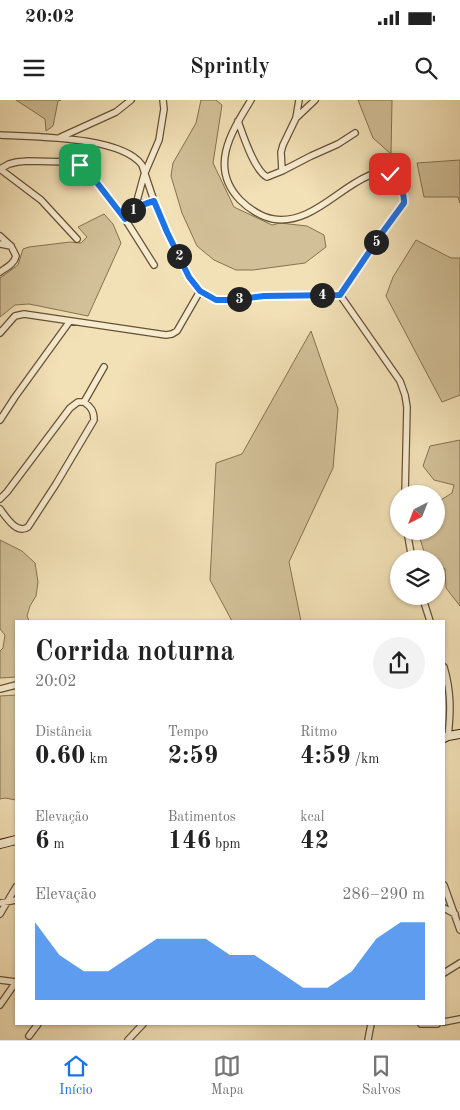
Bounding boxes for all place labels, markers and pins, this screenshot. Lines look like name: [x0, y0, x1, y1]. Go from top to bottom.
pin: [59, 144, 101, 186]
pin: [369, 153, 411, 195]
pin: 1: [120, 198, 146, 222]
pin: 5: [364, 230, 388, 254]
pin: 2: [166, 244, 192, 268]
pin: 4: [310, 282, 334, 308]
pin: 3: [226, 286, 252, 312]

